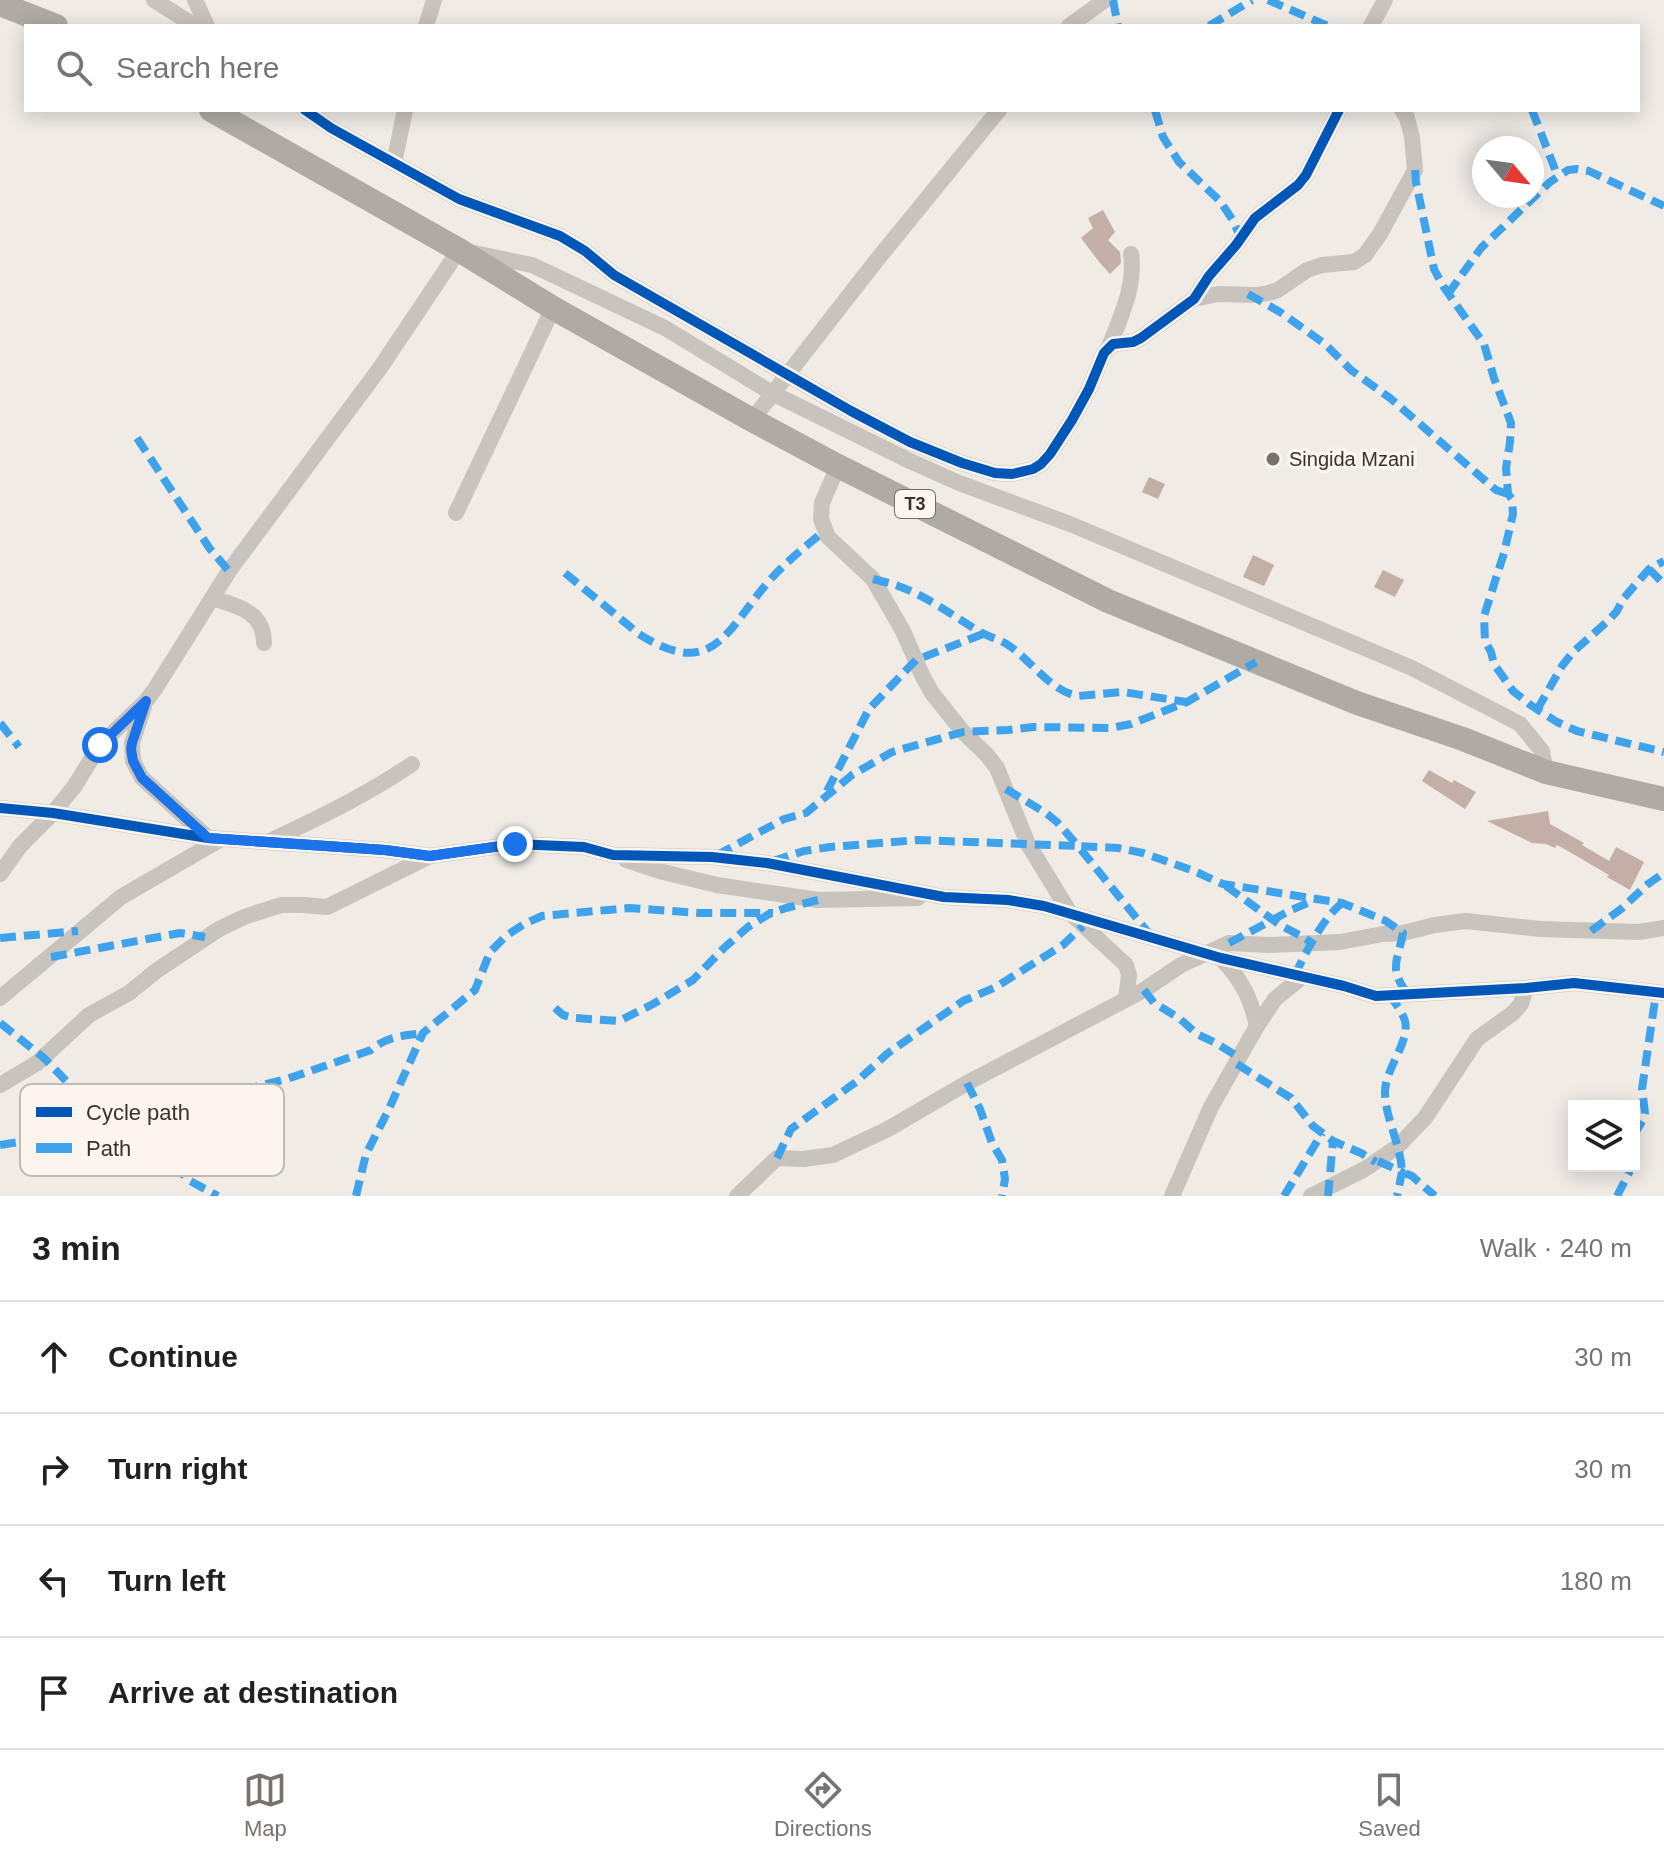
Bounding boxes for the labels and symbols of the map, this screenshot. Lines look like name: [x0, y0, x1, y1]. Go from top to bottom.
north arrow: [1472, 136, 1544, 208]
place label: Singida Mzani: [1289, 448, 1415, 470]
marker: Singida Mzani: [1264, 450, 1282, 468]
road number: T3: [895, 490, 935, 518]
route start: [82, 727, 118, 763]
route end: [497, 826, 533, 862]
legend: [20, 1084, 284, 1176]
text: Cycle path: [86, 1100, 190, 1125]
text: Path: [86, 1136, 131, 1161]

